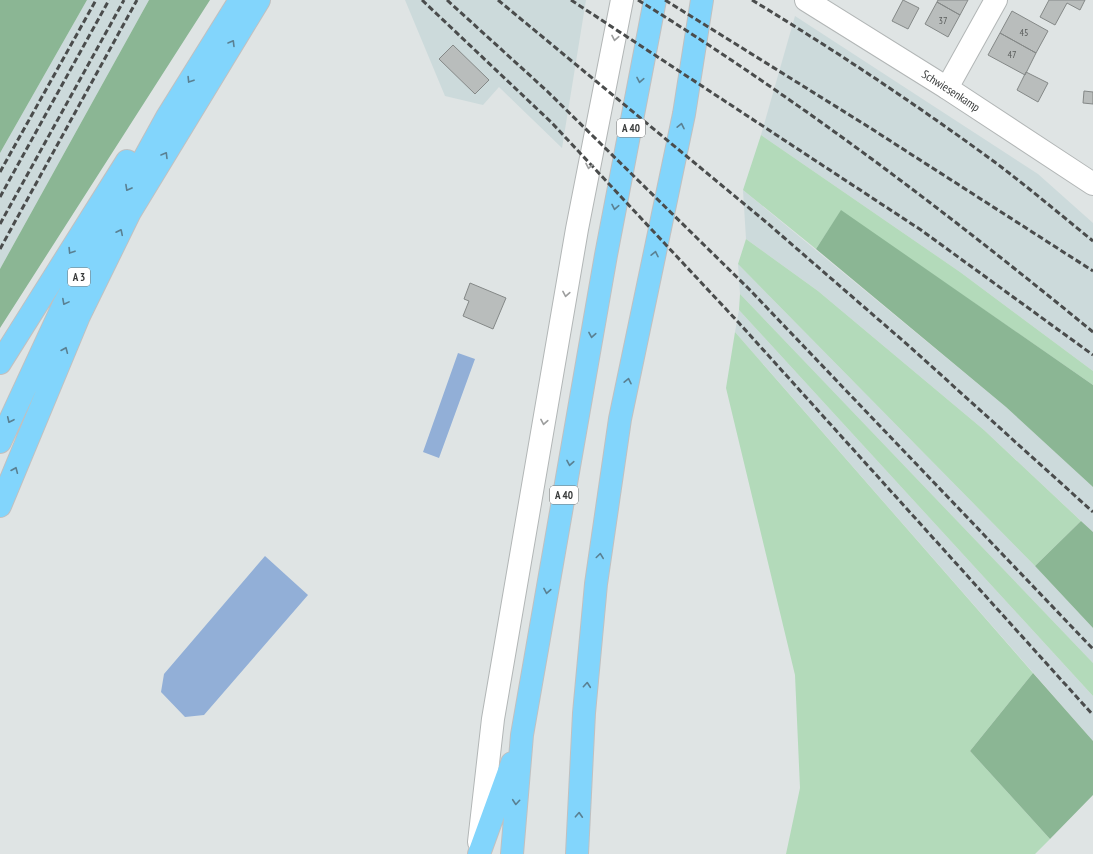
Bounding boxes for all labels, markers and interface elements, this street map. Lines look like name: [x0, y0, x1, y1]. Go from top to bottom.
house number: 37: [939, 14, 948, 27]
house number: 45: [1020, 26, 1029, 39]
one-way arrow: [611, 35, 619, 41]
one-way arrow: [227, 40, 235, 47]
house number: 47: [1008, 48, 1017, 61]
street label: Schwiesenkamp: [919, 66, 983, 115]
one-way arrow: [187, 76, 194, 83]
one-way arrow: [636, 76, 645, 83]
road number: A 40: [617, 119, 645, 137]
one-way arrow: [677, 123, 685, 130]
one-way arrow: [160, 152, 167, 159]
one-way arrow: [586, 163, 594, 169]
one-way arrow: [125, 184, 132, 191]
one-way arrow: [612, 204, 620, 210]
one-way arrow: [115, 229, 123, 237]
one-way arrow: [69, 246, 76, 253]
one-way arrow: [650, 250, 658, 257]
road number: A 3: [68, 268, 90, 286]
one-way arrow: [562, 291, 571, 297]
one-way arrow: [63, 298, 70, 305]
one-way arrow: [589, 332, 597, 338]
one-way arrow: [60, 347, 68, 355]
one-way arrow: [623, 378, 631, 384]
one-way arrow: [7, 415, 15, 423]
one-way arrow: [540, 419, 549, 425]
one-way arrow: [566, 460, 575, 466]
one-way arrow: [10, 467, 18, 475]
road number: A 40: [550, 486, 578, 504]
one-way arrow: [595, 553, 604, 559]
one-way arrow: [544, 588, 552, 594]
one-way arrow: [582, 682, 591, 688]
one-way arrow: [512, 799, 521, 805]
one-way arrow: [574, 812, 583, 818]

